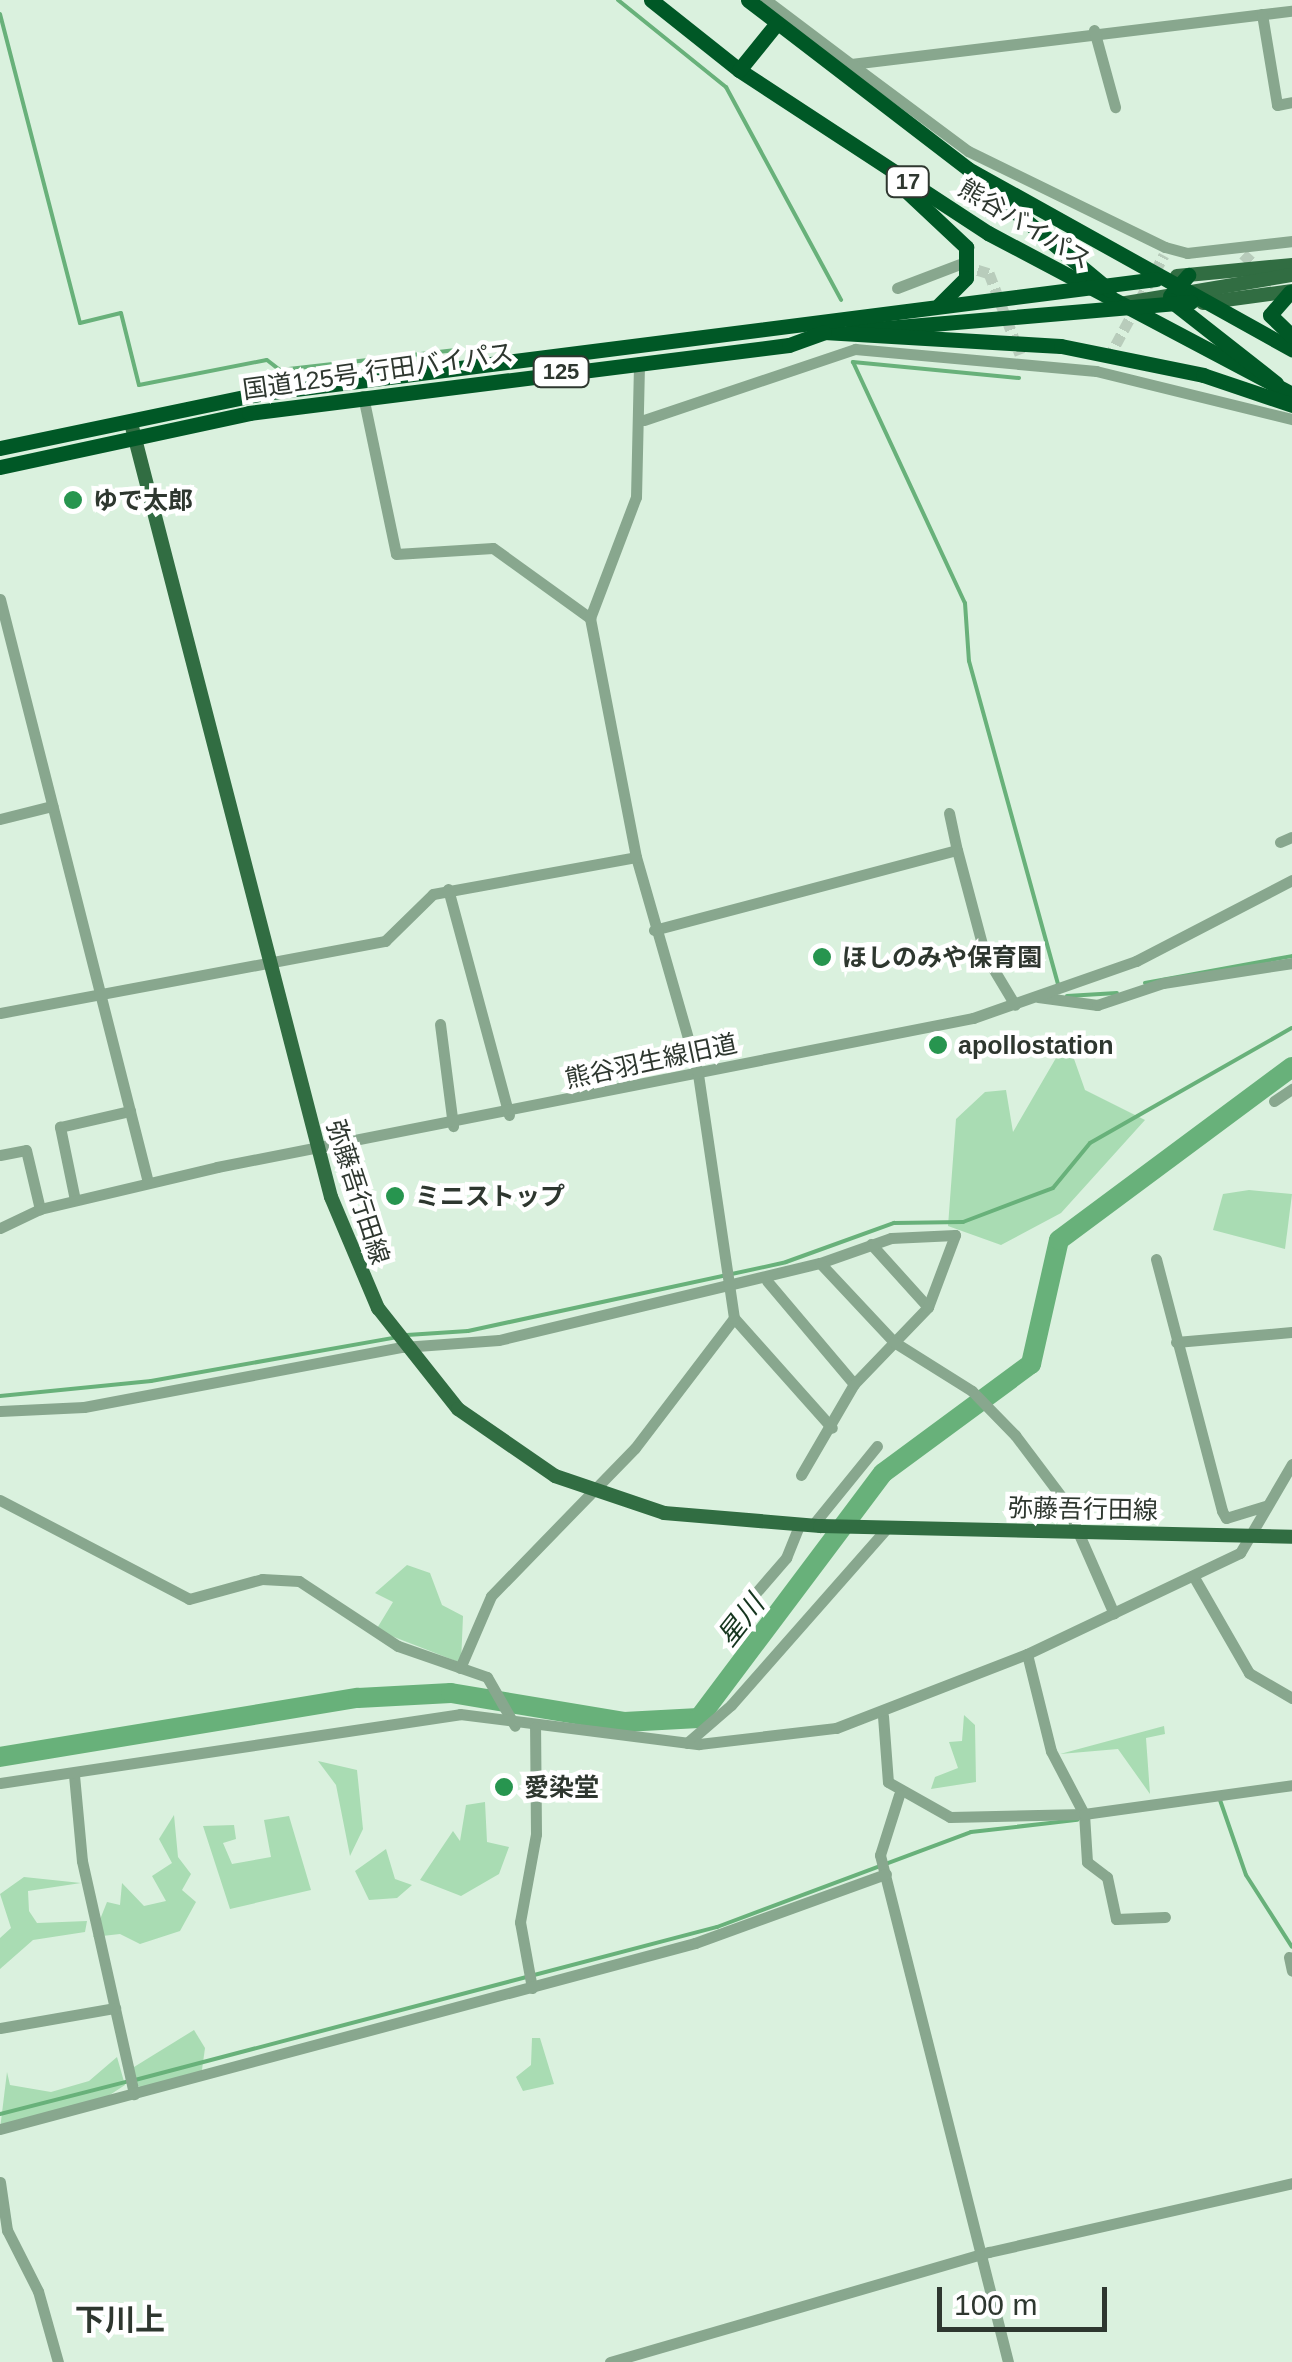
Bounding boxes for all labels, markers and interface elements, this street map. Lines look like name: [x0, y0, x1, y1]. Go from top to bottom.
road number: 17: [886, 165, 930, 199]
street label: 熊谷バイパス: [953, 173, 1097, 275]
street label: 国道125号 行田バイパス: [240, 337, 516, 405]
road number: 125: [531, 355, 591, 389]
place label: ゆで太郎: [93, 485, 193, 515]
marker: ゆで太郎: [62, 489, 84, 511]
place label: ほしのみや保育園: [842, 942, 1042, 972]
marker: ほしのみや保育園: [811, 946, 833, 968]
street label: 熊谷羽生線旧道: [562, 1028, 740, 1094]
place label: apollostation: [958, 1030, 1114, 1060]
marker: apollostation: [927, 1034, 949, 1056]
street label: 弥藤吾行田線: [321, 1116, 395, 1268]
place label: ミニストップ: [415, 1181, 565, 1211]
marker: ミニストップ: [384, 1185, 406, 1207]
street label: 弥藤吾行田線: [1008, 1493, 1158, 1525]
water label: 星川: [711, 1589, 771, 1653]
place label: 愛染堂: [524, 1772, 599, 1802]
marker: 愛染堂: [493, 1776, 515, 1798]
scale bar: [942, 2267, 1112, 2329]
text: 100 m: [954, 2288, 1037, 2321]
district label: 下川上: [75, 2302, 165, 2338]

